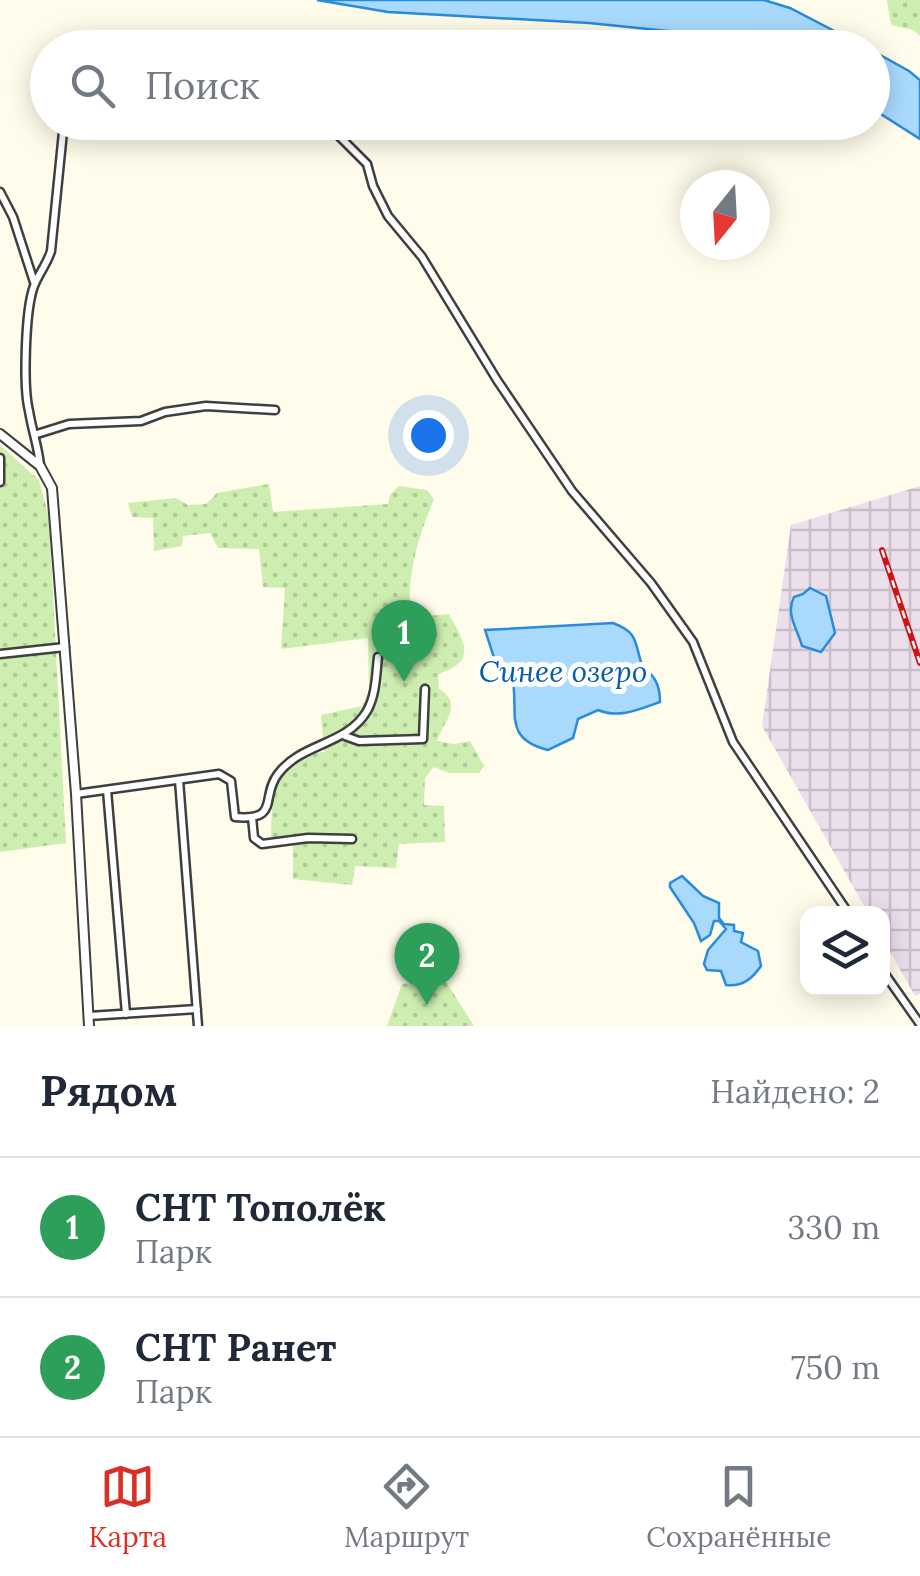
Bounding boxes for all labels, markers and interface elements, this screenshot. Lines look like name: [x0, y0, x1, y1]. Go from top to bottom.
search box: [30, 30, 890, 140]
icon: search: [65, 58, 120, 113]
text: Поиск: [145, 61, 260, 109]
north arrow: [680, 170, 770, 260]
your location: [403, 410, 454, 461]
pin: 1: [372, 600, 436, 682]
water label: Синее озеро: [479, 652, 647, 690]
map controls: [800, 906, 890, 996]
button: layers: [800, 906, 890, 996]
pin: 2: [394, 922, 460, 1005]
text: Рядом: [40, 1064, 177, 1118]
text: Найдено: 2: [710, 1071, 880, 1112]
text: СНТ Тополёк: [135, 1183, 386, 1231]
text: 1: [66, 1207, 79, 1248]
text: 330 m: [787, 1207, 880, 1248]
text: Парк: [135, 1231, 212, 1272]
text: СНТ Ранет: [135, 1323, 336, 1371]
text: 2: [64, 1347, 81, 1388]
text: 750 m: [791, 1347, 880, 1388]
text: Парк: [135, 1371, 212, 1412]
tab: Карта: [88, 1459, 167, 1555]
tab: Маршрут: [344, 1459, 469, 1555]
tab: Сохранённые: [646, 1459, 832, 1555]

